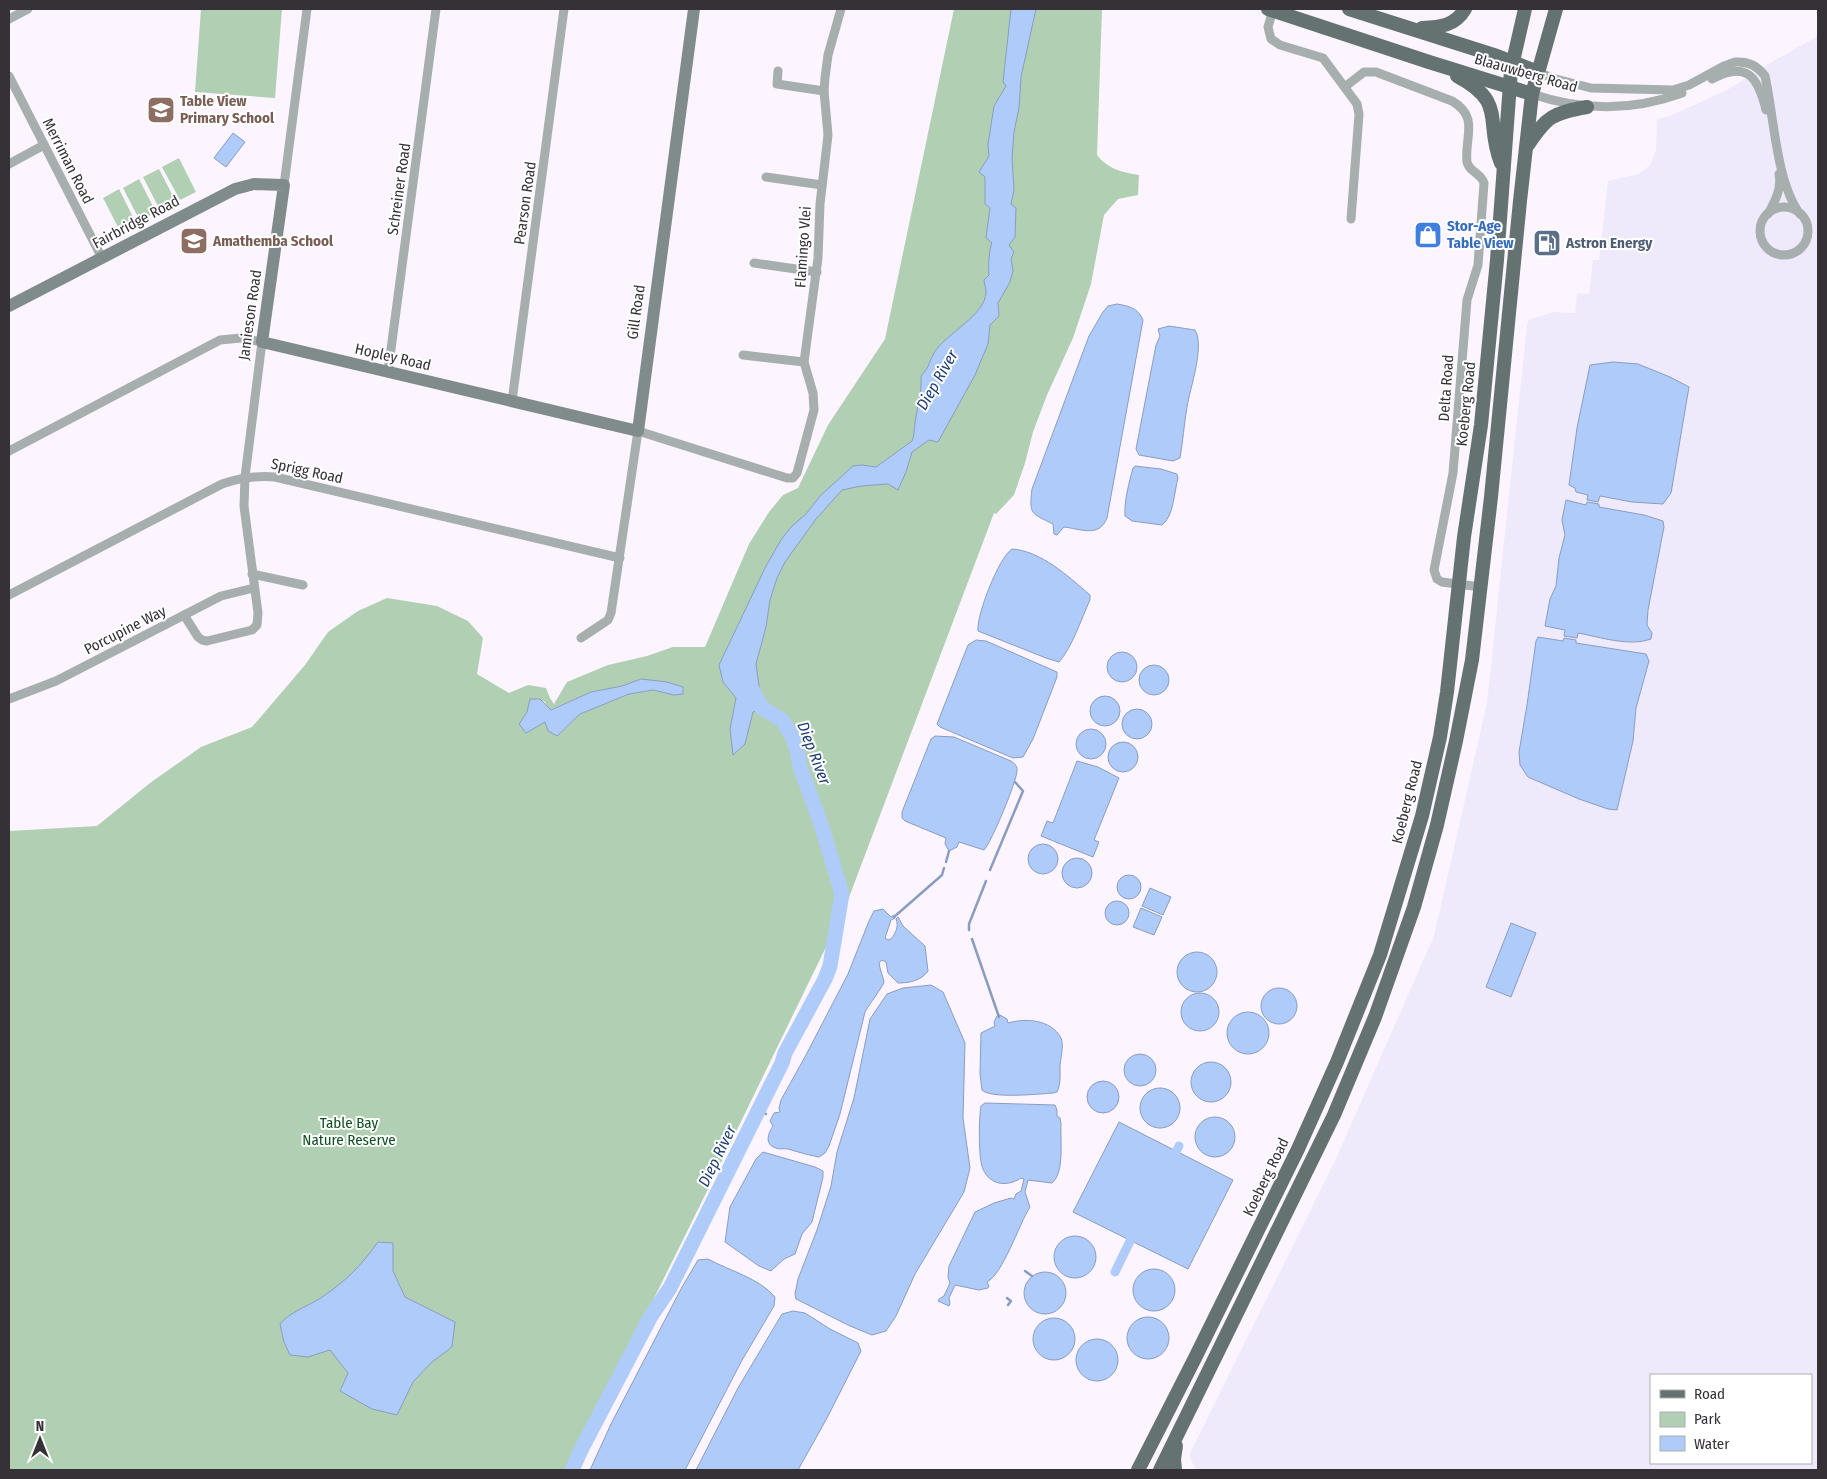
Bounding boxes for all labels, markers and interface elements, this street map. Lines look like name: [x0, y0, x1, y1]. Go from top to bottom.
street label: Blaauwberg Road: [1472, 50, 1580, 96]
place label: Table View Primary School: [180, 92, 275, 127]
school or university icon: Table View Primary School: [146, 95, 176, 125]
street label: Merriman Road: [39, 115, 97, 207]
street label: Schreiner Road: [384, 142, 414, 236]
street label: Pearson Road: [510, 160, 540, 246]
street label: Fairbridge Road: [89, 192, 183, 252]
street label: Flamingo Vlei: [791, 206, 815, 288]
place label: Stor-Age Table View: [1447, 217, 1514, 252]
shop icon: Stor-Age Table View: [1413, 220, 1443, 250]
school or university icon: Amathemba School: [179, 226, 209, 256]
fuel station icon: Astron Energy: [1532, 228, 1562, 258]
place label: Amathemba School: [212, 232, 334, 250]
place label: Astron Energy: [1565, 234, 1653, 252]
street label: Jamieson Road: [235, 269, 265, 361]
street label: Gill Road: [623, 284, 649, 340]
street label: Hopley Road: [353, 340, 433, 374]
water label: Diep River: [912, 346, 962, 413]
street label: Delta Road: [1435, 354, 1457, 422]
street label: Koeberg Road: [1453, 361, 1479, 447]
street label: Sprigg Road: [269, 455, 345, 487]
street label: Porcupine Way: [81, 602, 169, 658]
water label: Diep River: [793, 719, 835, 788]
street label: Koeberg Road: [1388, 759, 1426, 845]
park label: Table Bay Nature Reserve: [302, 1114, 396, 1149]
water label: Diep River: [694, 1122, 740, 1190]
street label: Koeberg Road: [1239, 1135, 1293, 1219]
legend: [1650, 1374, 1812, 1464]
text: Road: [1694, 1385, 1725, 1403]
text: Park: [1694, 1410, 1721, 1428]
north arrow: [15, 1414, 65, 1464]
text: N: [36, 1418, 44, 1435]
text: Water: [1694, 1435, 1730, 1453]

